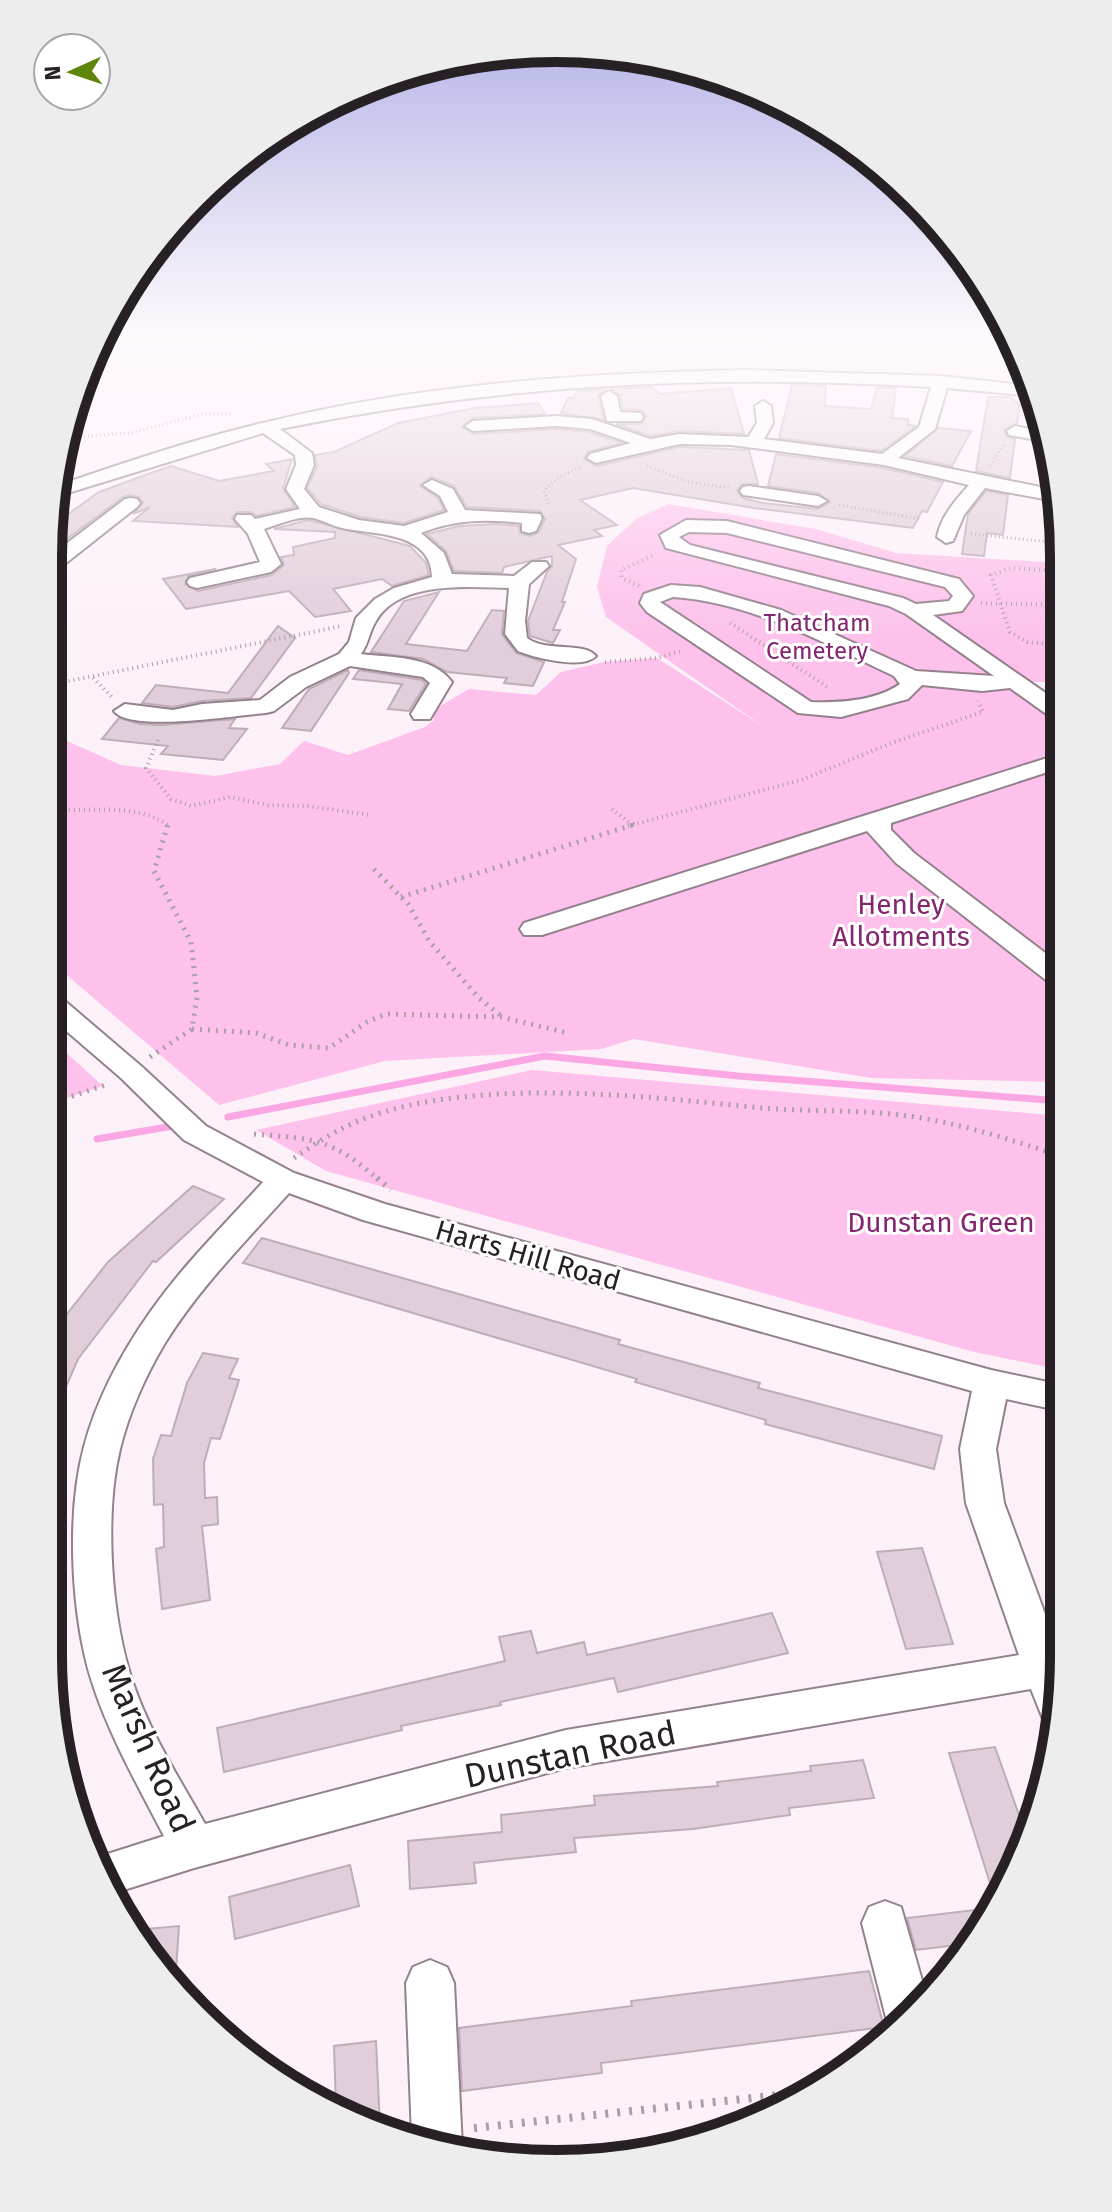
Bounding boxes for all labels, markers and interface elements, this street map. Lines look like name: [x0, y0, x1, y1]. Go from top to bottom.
north arrow: [32, 32, 112, 112]
text: N: [39, 65, 66, 81]
park label: Thatcham Cemetery: [764, 609, 871, 665]
park label: Henley Allotments: [832, 888, 970, 953]
park label: Dunstan Green: [847, 1206, 1035, 1239]
street label: Harts Hill Road: [431, 1213, 624, 1298]
street label: Marsh Road: [93, 1657, 204, 1839]
street label: Dunstan Road: [461, 1712, 680, 1797]

